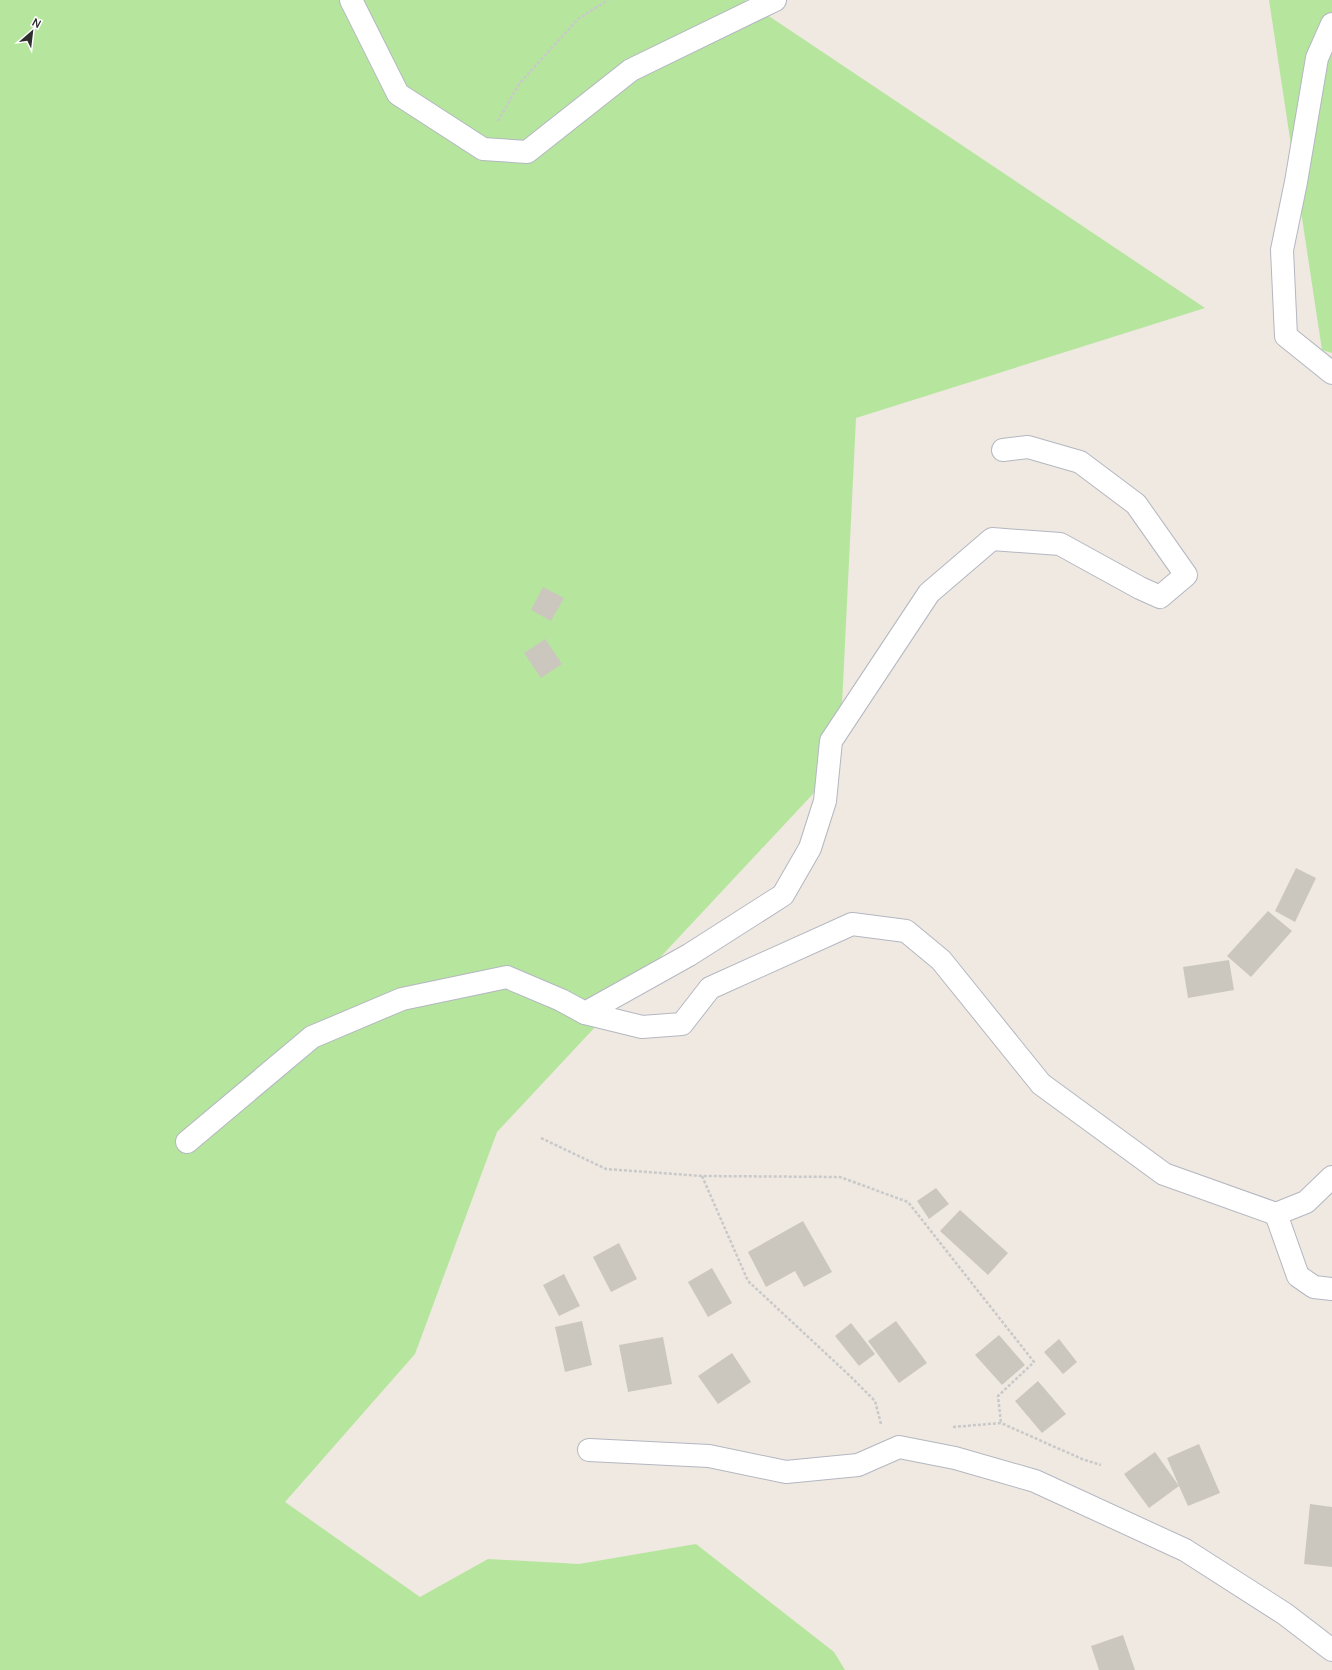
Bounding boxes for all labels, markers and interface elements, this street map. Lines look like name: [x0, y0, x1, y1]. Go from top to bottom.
north arrow: [12, 12, 52, 52]
text: N: [30, 14, 44, 31]

